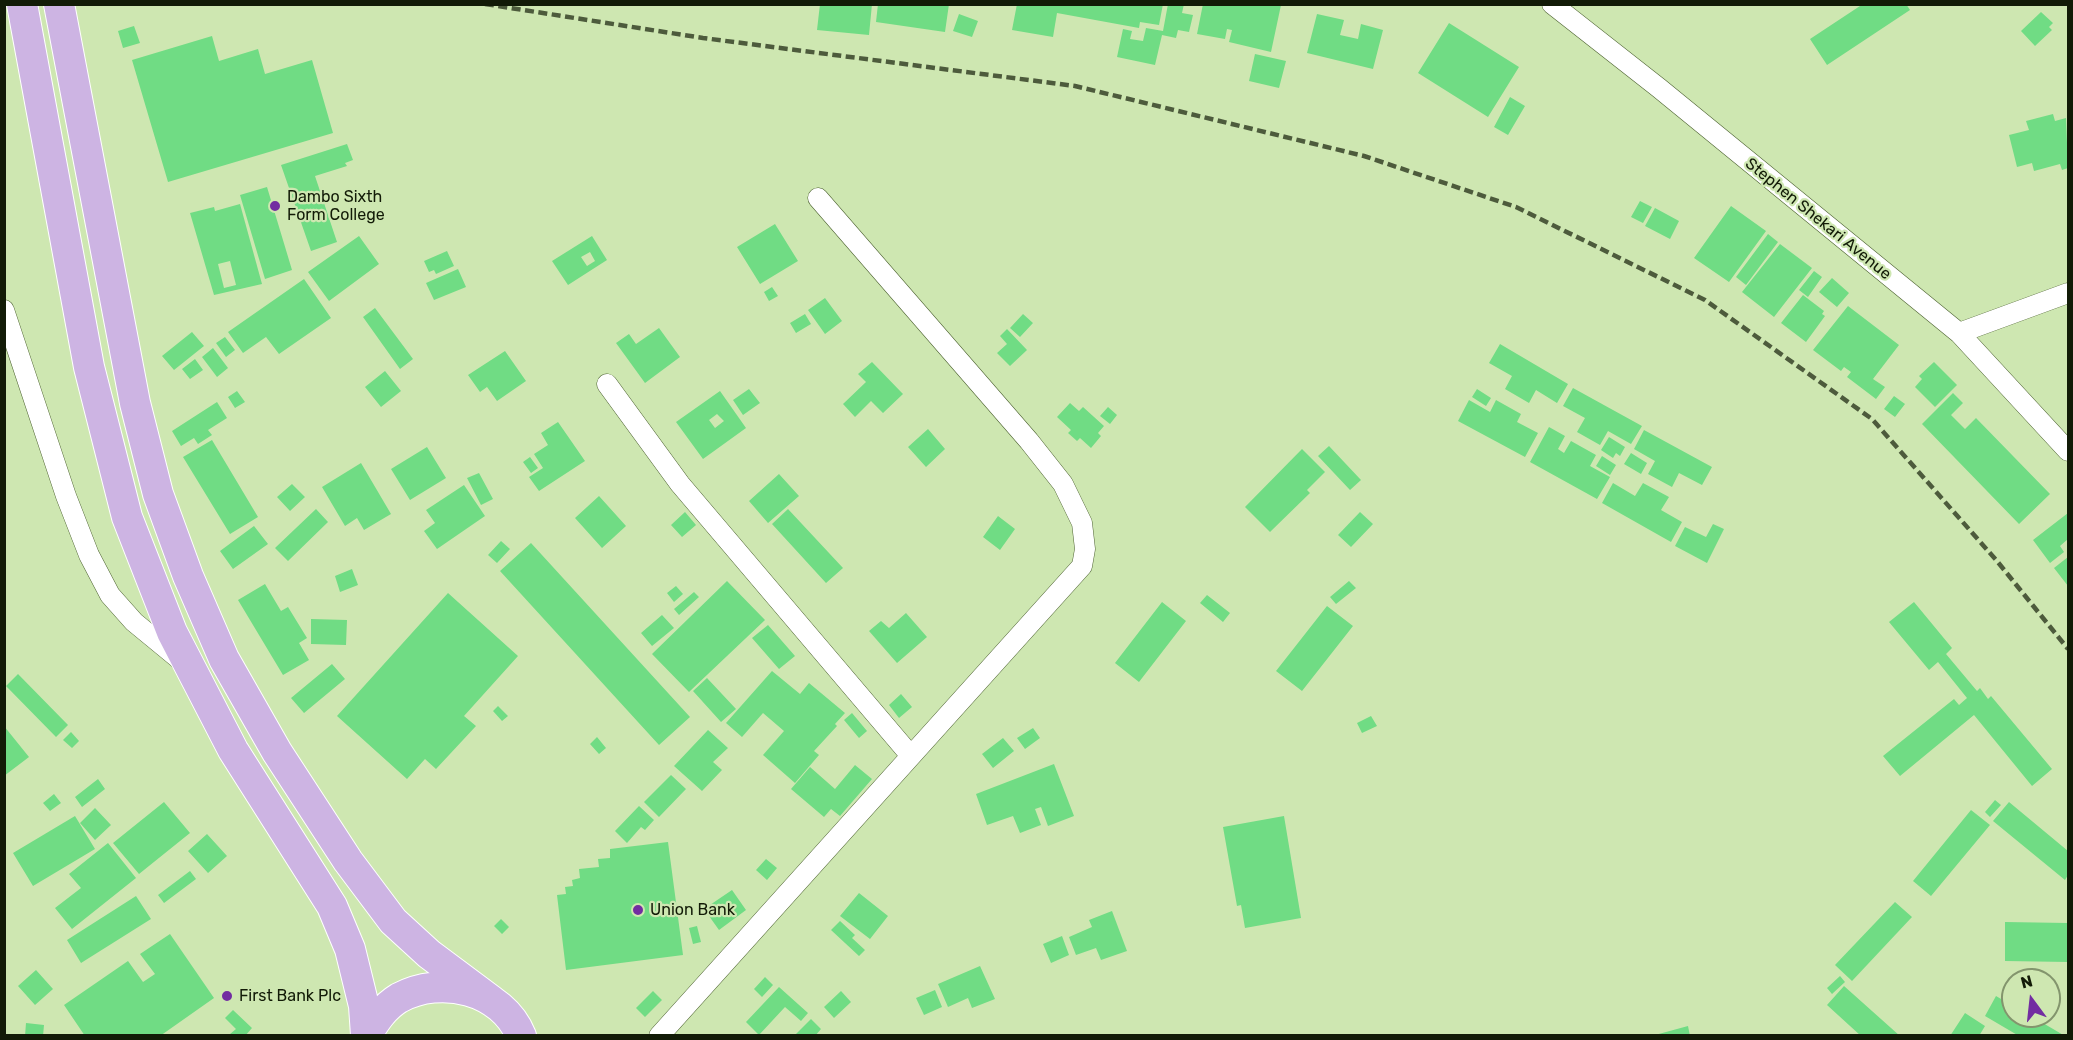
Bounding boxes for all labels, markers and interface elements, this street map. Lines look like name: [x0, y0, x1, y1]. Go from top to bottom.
street label: Stephen Shekari Avenue: [1741, 154, 1895, 284]
place label: Dambo Sixth Form College: [287, 187, 385, 225]
marker: Dambo Sixth Form College: [268, 199, 282, 213]
place label: Union Bank: [650, 900, 735, 920]
marker: Union Bank: [631, 903, 645, 917]
north arrow: [2001, 968, 2061, 1028]
text: N: [2019, 971, 2035, 993]
place label: First Bank Plc: [239, 986, 341, 1006]
marker: First Bank Plc: [220, 989, 234, 1003]

